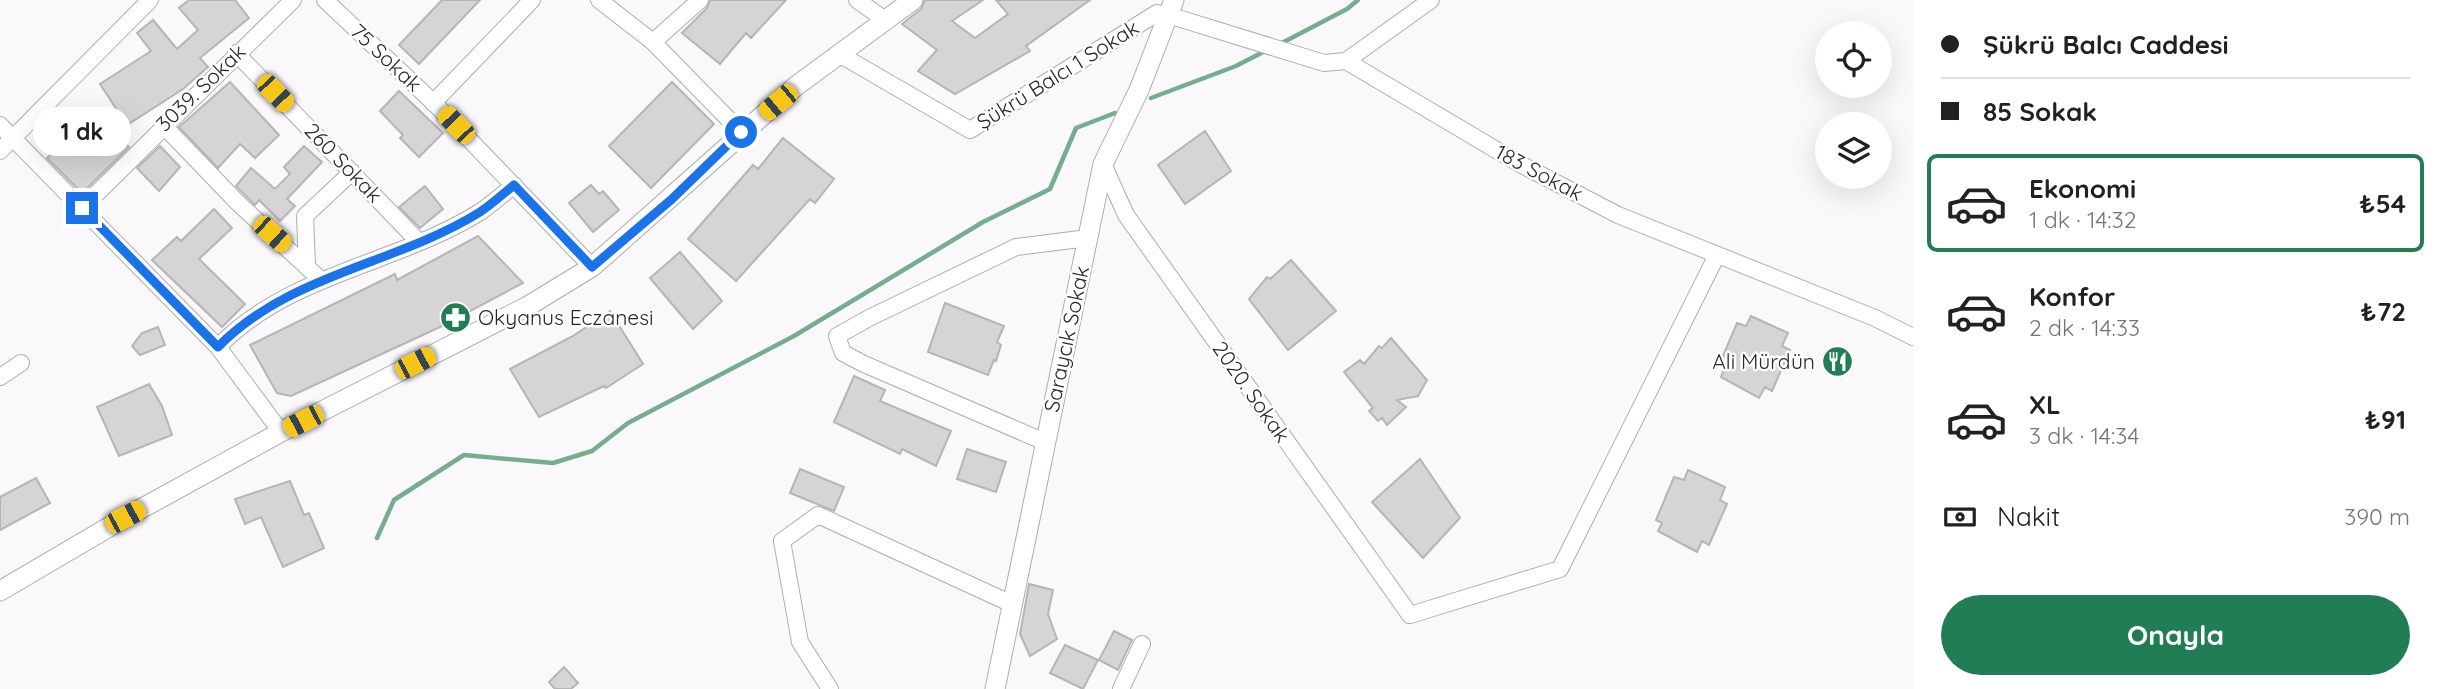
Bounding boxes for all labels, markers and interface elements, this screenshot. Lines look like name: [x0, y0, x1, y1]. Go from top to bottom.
street label: Şükrü Balcı 1 Sokak: [972, 14, 1143, 134]
street label: 75 Sokak: [346, 18, 428, 97]
map controls: [1815, 21, 1892, 189]
button: locate: [1815, 21, 1892, 98]
text: Şükrü Balcı Caddesi: [1983, 28, 2229, 61]
street label: 3039. Sokak: [150, 38, 251, 136]
car: [253, 71, 298, 115]
car: [756, 80, 801, 124]
text: 85 Sokak: [1983, 95, 2097, 128]
car: [434, 103, 479, 147]
callout: 1 dk: [33, 106, 131, 156]
button: layers: [1815, 112, 1892, 189]
route start: [725, 116, 757, 148]
text: 1 dk: [61, 117, 103, 146]
street label: 260 Sokak: [299, 117, 388, 208]
street label: 183 Sokak: [1491, 138, 1588, 206]
icon: car: [1945, 172, 2008, 235]
text: Ekonomi: [2029, 172, 2136, 205]
text: ₺54: [2359, 187, 2406, 220]
route end: [66, 192, 98, 224]
text: 1 dk · 14:32: [2029, 205, 2136, 234]
car: [250, 212, 295, 256]
street label: Saraycık Sokak: [1038, 263, 1094, 414]
icon: car: [1945, 280, 2008, 343]
text: Konfor: [2029, 280, 2115, 313]
text: ₺72: [2360, 295, 2406, 328]
pharmacy icon: Okyanus Eczanesi: [438, 301, 472, 335]
place label: Okyanus Eczanesi: [478, 304, 653, 330]
text: 2 dk · 14:33: [2029, 313, 2140, 342]
street label: 2020. Sokak: [1208, 336, 1296, 447]
car: [392, 344, 439, 382]
restaurant icon: Ali Mürdün: [1821, 345, 1855, 379]
place label: Ali Mürdün: [1712, 348, 1815, 374]
icon: car: [1945, 388, 2008, 451]
text: XL: [2029, 388, 2061, 421]
car: [280, 402, 327, 440]
text: ₺91: [2365, 403, 2406, 436]
text: 3 dk · 14:34: [2029, 421, 2139, 450]
car: [102, 498, 149, 536]
icon: cash: [1941, 498, 1979, 536]
text: Nakit: [1997, 500, 2060, 533]
text: 390 m: [2344, 502, 2410, 531]
button: Onayla: [1941, 595, 2410, 675]

